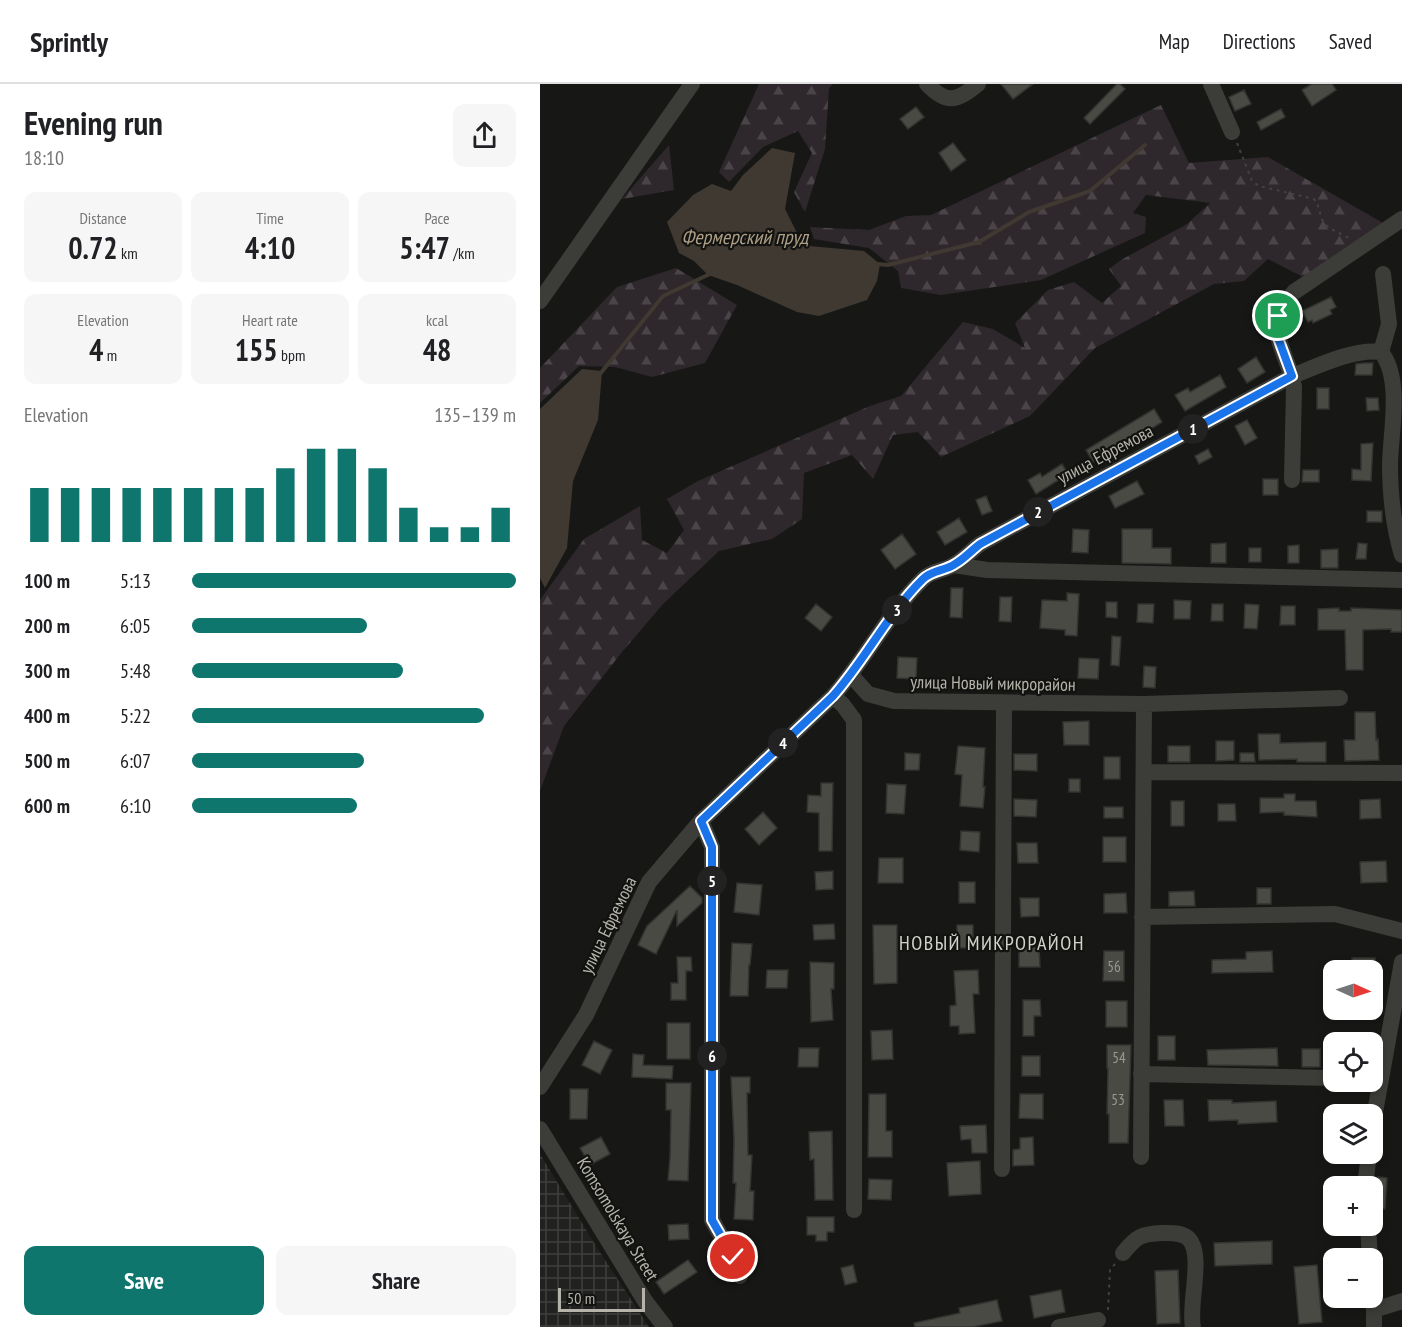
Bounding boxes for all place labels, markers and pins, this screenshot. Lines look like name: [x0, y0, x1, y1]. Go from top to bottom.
pin: [1252, 290, 1303, 341]
pin: 1: [1178, 414, 1208, 444]
pin: 2: [1023, 497, 1053, 527]
pin: 3: [882, 595, 912, 625]
pin: 4: [768, 728, 798, 758]
pin: 5: [697, 866, 727, 896]
pin: 6: [697, 1041, 727, 1071]
pin: [707, 1231, 758, 1282]

